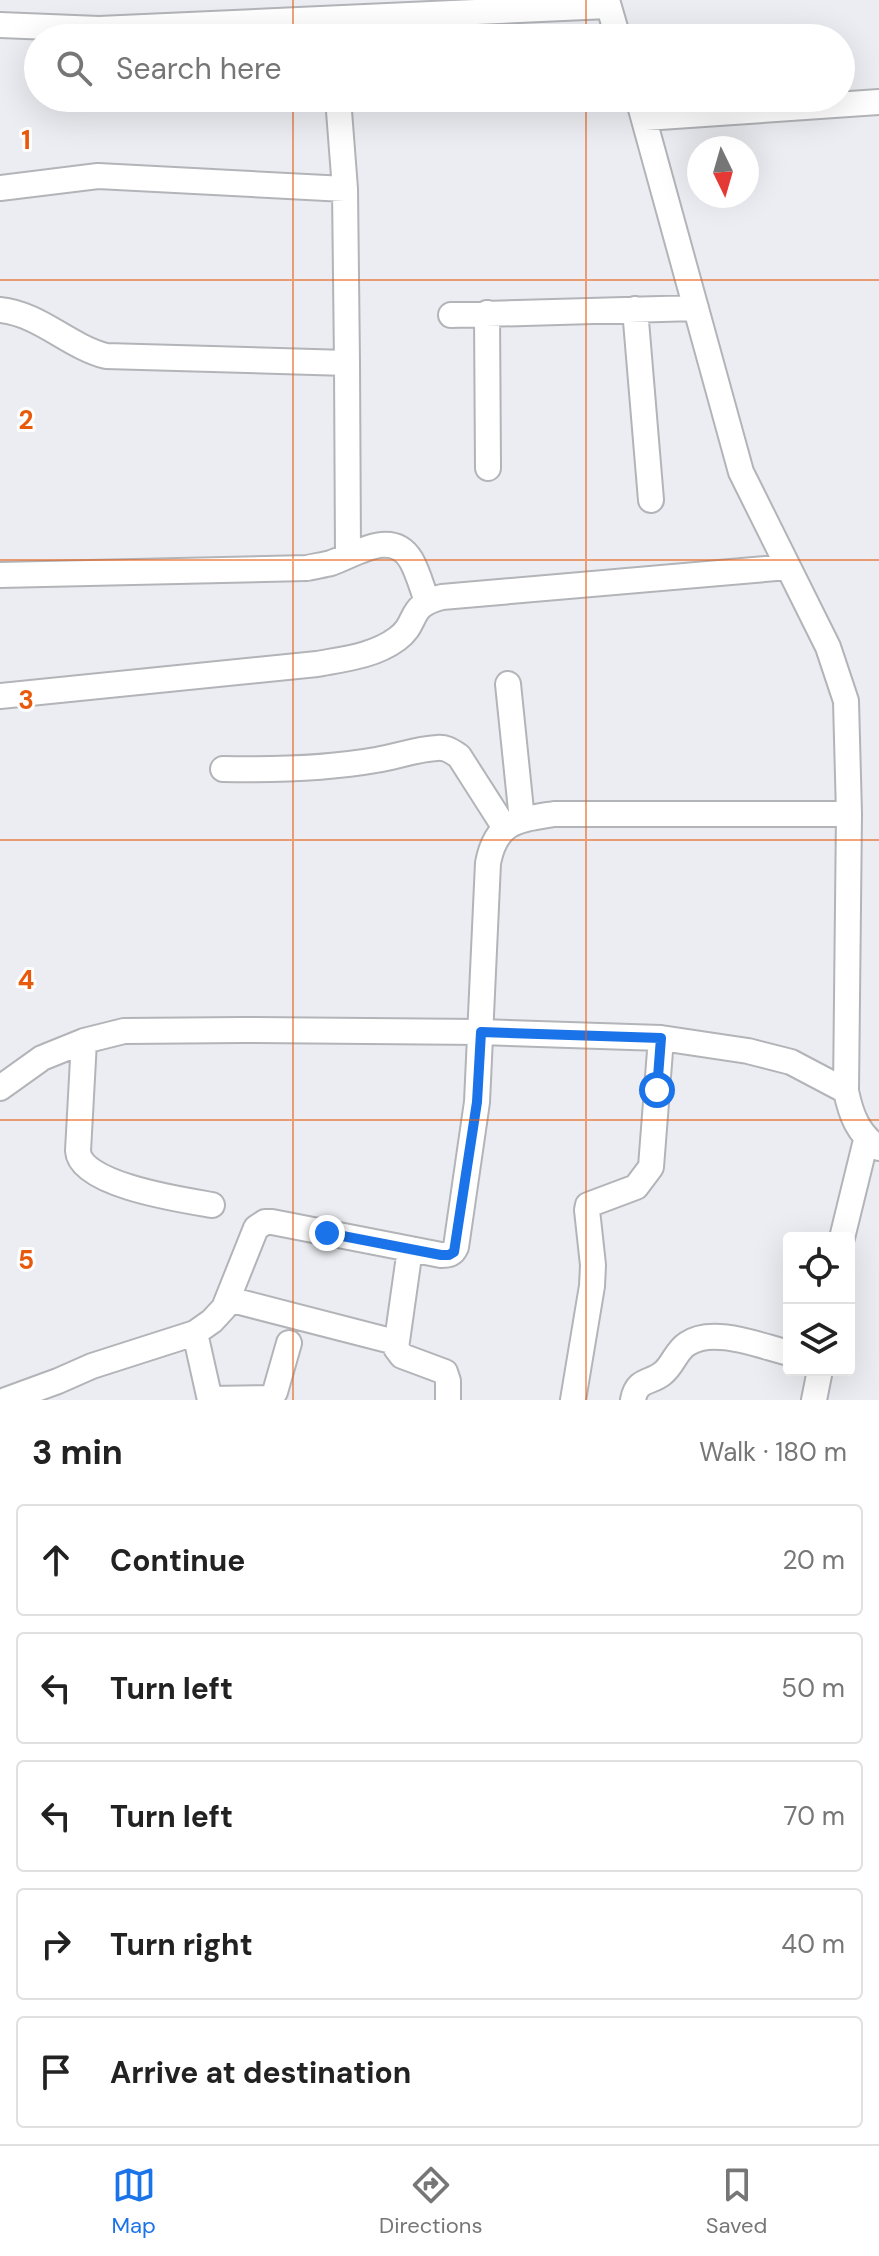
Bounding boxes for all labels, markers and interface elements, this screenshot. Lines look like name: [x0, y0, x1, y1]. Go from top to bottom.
search box: [24, 24, 855, 112]
icon: search: [52, 46, 96, 90]
text: Search here: [116, 49, 282, 88]
text: 1: [21, 123, 31, 157]
north arrow: [687, 136, 759, 208]
text: 2: [18, 403, 34, 437]
text: 3: [18, 683, 34, 717]
text: 4: [18, 963, 34, 997]
route start: [639, 1072, 675, 1108]
route end: [309, 1215, 345, 1251]
map controls: [783, 1232, 855, 1376]
button: locate: [783, 1232, 855, 1304]
text: 5: [18, 1243, 34, 1277]
button: layers: [783, 1304, 855, 1376]
text: 3 min: [32, 1430, 123, 1475]
text: Walk · 180 m: [699, 1435, 847, 1469]
icon: ahead: [34, 1538, 78, 1582]
text: Continue: [110, 1541, 245, 1580]
text: 20 m: [782, 1543, 845, 1577]
icon: left: [34, 1666, 78, 1710]
text: Turn left: [110, 1669, 233, 1708]
text: 50 m: [781, 1671, 845, 1705]
icon: left: [34, 1794, 78, 1838]
text: Turn left: [110, 1797, 233, 1836]
text: 70 m: [784, 1799, 845, 1833]
icon: right: [34, 1922, 78, 1966]
text: Turn right: [110, 1925, 253, 1964]
text: 40 m: [781, 1927, 845, 1961]
icon: arrive: [34, 2050, 78, 2094]
text: Arrive at destination: [110, 2053, 411, 2092]
tab: Map: [112, 2163, 156, 2240]
tab: Directions: [379, 2163, 483, 2240]
tab: Saved: [706, 2163, 767, 2240]

